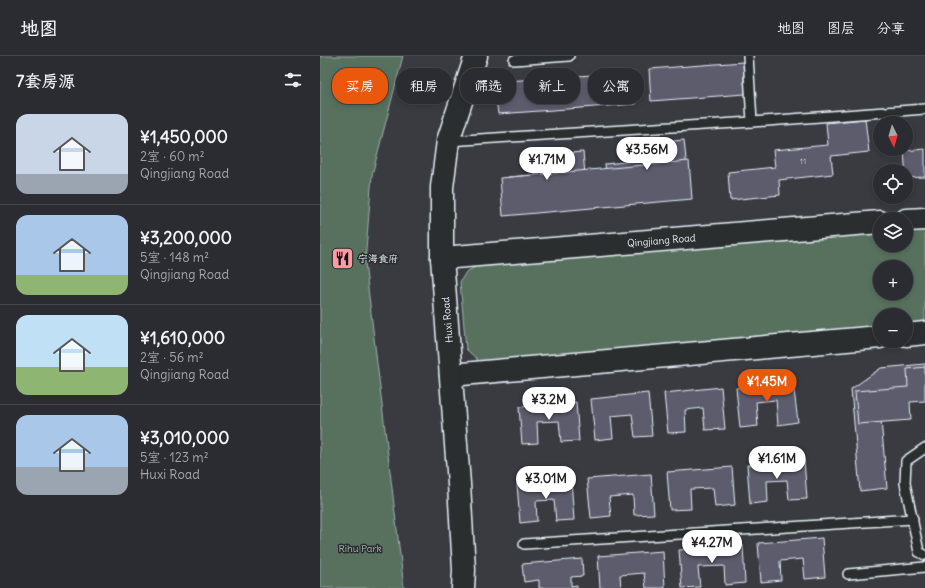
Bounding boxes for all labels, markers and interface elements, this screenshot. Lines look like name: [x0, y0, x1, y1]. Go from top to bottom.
text: 地图: [20, 16, 58, 40]
text: 地图: [777, 19, 805, 37]
text: 图层: [827, 19, 855, 37]
text: 分享: [877, 19, 905, 37]
chip: 买房: [332, 68, 388, 104]
chip: 租房: [396, 68, 452, 104]
chip: 筛选: [460, 68, 516, 104]
chip: 新上: [524, 68, 580, 104]
chip: 公寓: [588, 68, 644, 104]
icon: filters: [282, 69, 304, 91]
text: 7套房源: [16, 70, 75, 92]
north arrow: [873, 116, 913, 156]
map controls: [873, 116, 913, 348]
text: ¥1,450,000: [140, 126, 228, 148]
icon: home: [48, 130, 96, 178]
pin: ¥3.56M: [614, 137, 680, 171]
text: ¥3.56M: [625, 141, 669, 158]
pin: ¥1.71M: [514, 147, 580, 181]
text: 2室 · 60 m²: [140, 148, 205, 165]
text: ¥1.71M: [528, 151, 566, 168]
house number: 11: [800, 156, 806, 166]
button: locate: [873, 164, 913, 204]
text: Qingjiang Road: [140, 165, 229, 182]
button: layers: [873, 212, 913, 252]
text: ¥3,200,000: [140, 227, 232, 249]
icon: home: [48, 231, 96, 279]
street label: Qingjiang Road: [627, 231, 696, 250]
restaurant icon: 宁海食府: [330, 245, 356, 271]
text: 5室 · 148 m²: [140, 249, 209, 266]
place label: 宁海食府: [358, 252, 398, 265]
button: +: [873, 260, 913, 300]
text: Qingjiang Road: [140, 266, 229, 283]
street label: Huxi Road: [439, 296, 456, 343]
button: −: [873, 308, 913, 348]
text: ¥1,610,000: [140, 327, 225, 349]
icon: home: [48, 331, 96, 379]
text: 2室 · 56 m²: [140, 349, 204, 366]
text: Qingjiang Road: [140, 366, 229, 383]
pin: ¥1.45M: [734, 369, 800, 403]
text: ¥1.45M: [747, 373, 787, 390]
pin: ¥3.2M: [521, 387, 577, 421]
text: ¥3.2M: [531, 391, 567, 408]
text: ¥3,010,000: [140, 427, 229, 449]
icon: home: [48, 431, 96, 479]
pin: ¥1.61M: [744, 446, 810, 480]
text: 5室 · 123 m²: [140, 449, 209, 466]
text: ¥1.61M: [758, 450, 796, 467]
text: Huxi Road: [140, 466, 200, 483]
pin: ¥3.01M: [513, 466, 579, 500]
text: ¥3.01M: [525, 470, 567, 487]
pin: ¥4.27M: [679, 530, 745, 564]
text: ¥4.27M: [691, 534, 733, 551]
park label: Rihu Park: [338, 542, 382, 555]

